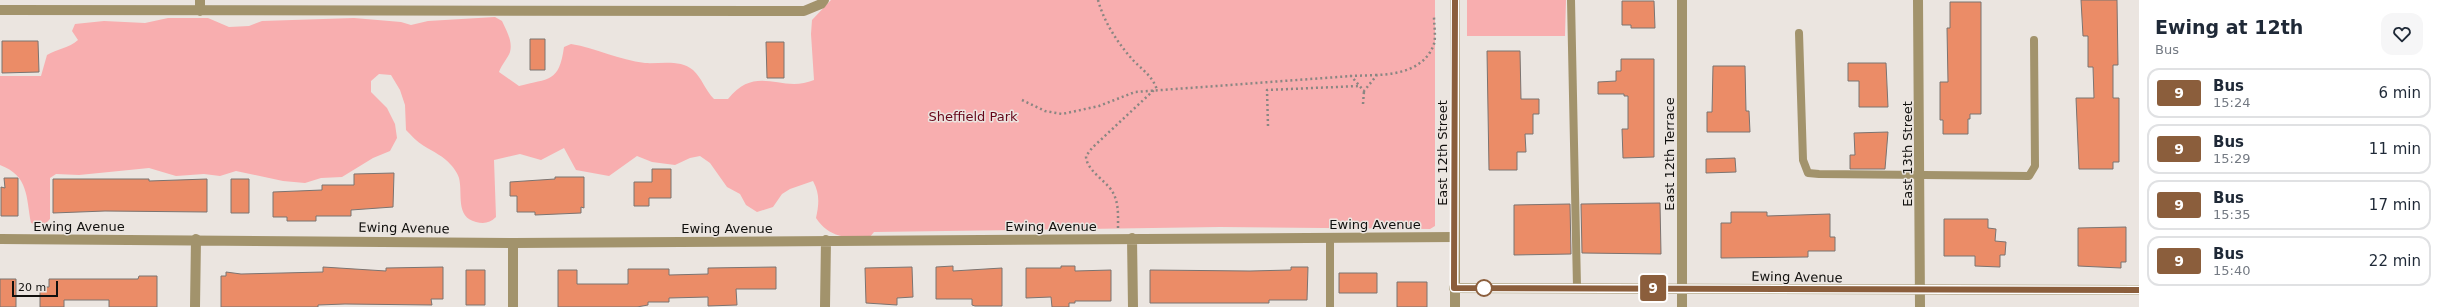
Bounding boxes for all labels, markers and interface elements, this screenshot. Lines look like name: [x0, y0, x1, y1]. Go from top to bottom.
button: heart: [2381, 13, 2423, 55]
text: Ewing at 12th: [2155, 16, 2303, 38]
text: Bus: [2155, 42, 2179, 57]
text: Bus: [2213, 77, 2244, 95]
text: 6 min: [2378, 84, 2421, 102]
text: 9: [2174, 85, 2184, 101]
text: 15:24: [2213, 95, 2250, 110]
street label: East 12th Terrace: [1662, 97, 1677, 211]
street label: East 12th Street: [1435, 100, 1450, 206]
street label: East 13th Street: [1900, 101, 1915, 207]
park label: Sheffield Park: [928, 109, 1018, 124]
text: Bus: [2213, 133, 2244, 151]
text: 11 min: [2369, 140, 2421, 158]
text: 9: [2174, 141, 2184, 157]
text: 15:29: [2213, 151, 2250, 166]
text: Bus: [2213, 189, 2244, 207]
text: 17 min: [2369, 196, 2421, 214]
text: 9: [2174, 197, 2184, 213]
text: 15:35: [2213, 207, 2250, 222]
street label: Ewing Avenue: [1329, 217, 1421, 232]
street label: Ewing Avenue: [33, 219, 125, 234]
street label: Ewing Avenue: [1005, 219, 1097, 234]
street label: Ewing Avenue: [358, 220, 450, 236]
street label: Ewing Avenue: [681, 221, 773, 236]
text: Bus: [2213, 245, 2244, 263]
text: 22 min: [2369, 252, 2421, 270]
text: 9: [2174, 253, 2184, 269]
text: 15:40: [2213, 263, 2250, 278]
street label: Ewing Avenue: [1751, 269, 1843, 285]
line badge: 9: [1640, 275, 1666, 301]
scale bar: [12, 279, 58, 298]
unlabelled marker: [1475, 279, 1493, 297]
text: 9: [1648, 280, 1658, 296]
text: 20 m: [18, 281, 46, 294]

